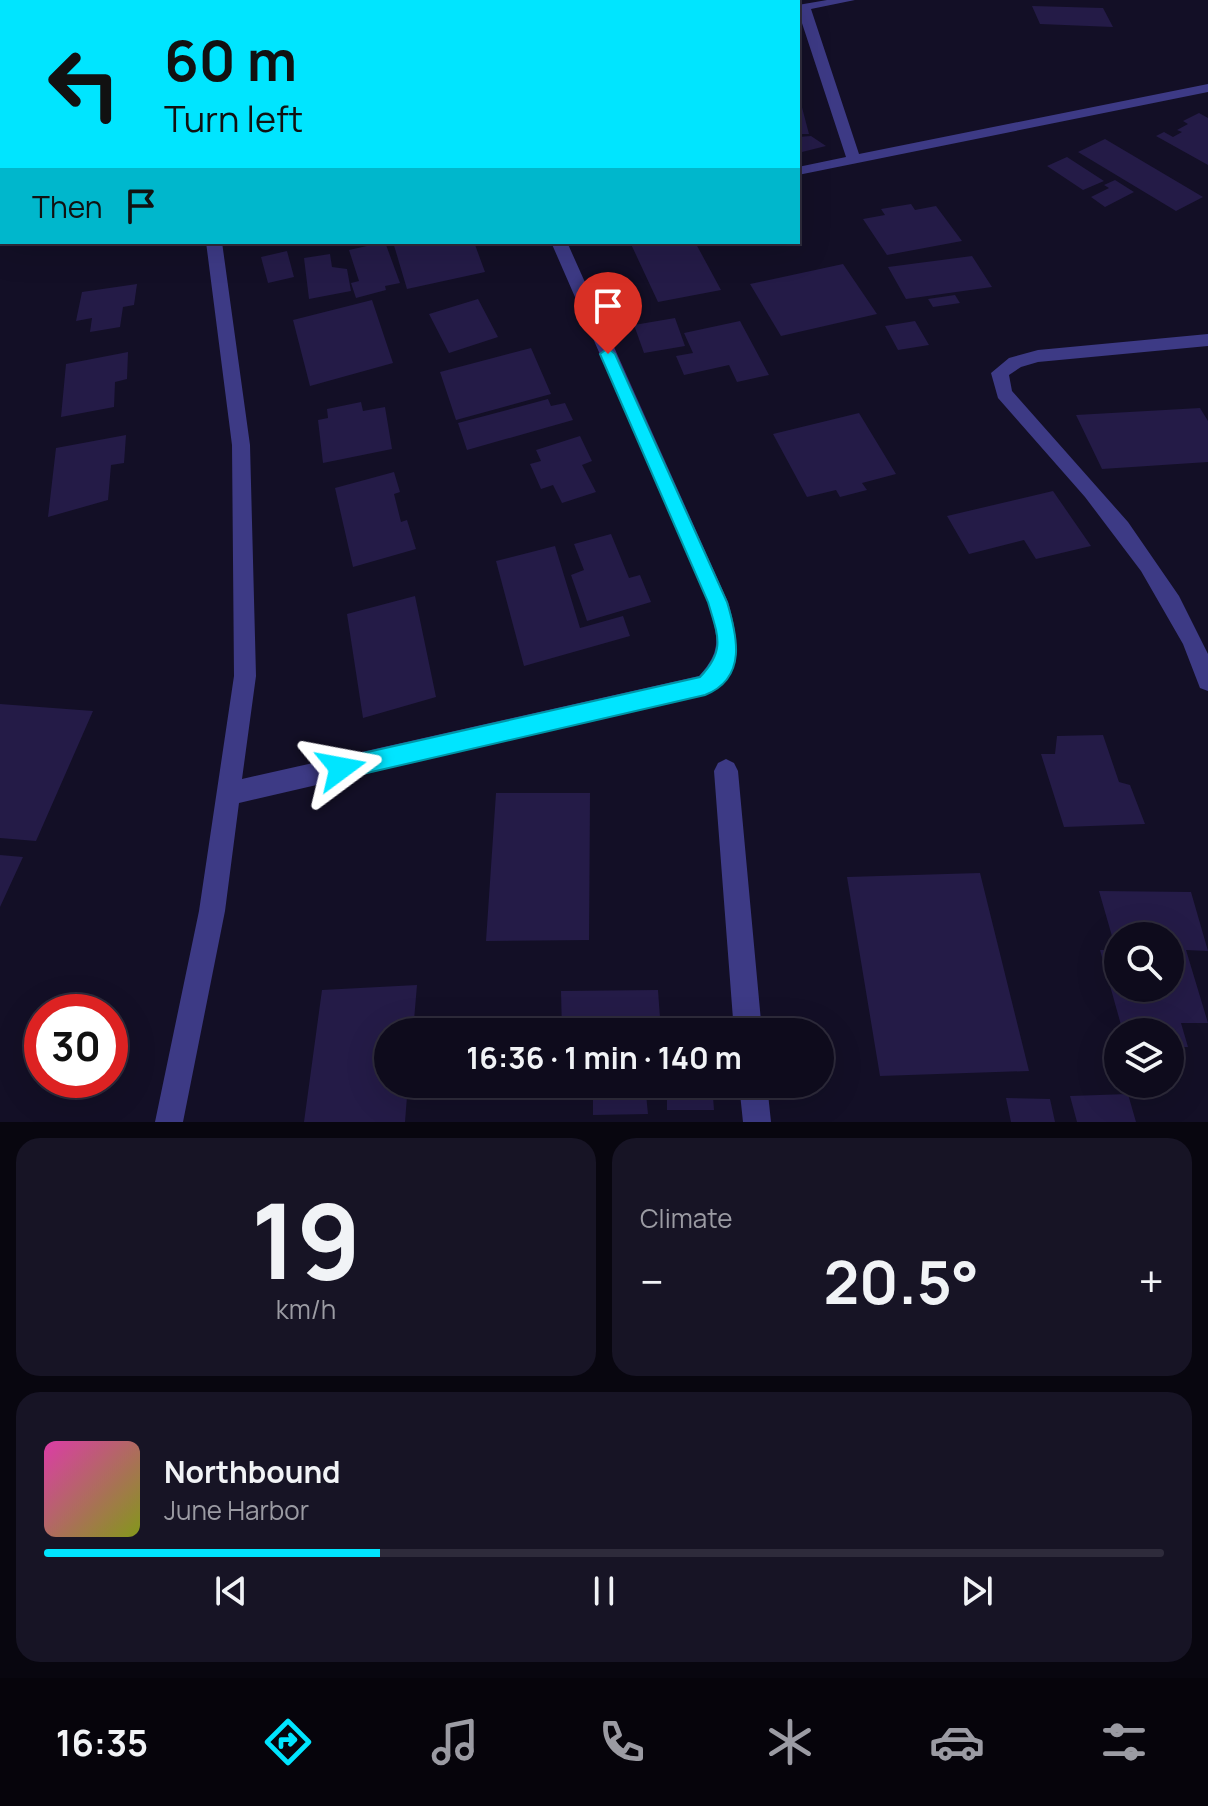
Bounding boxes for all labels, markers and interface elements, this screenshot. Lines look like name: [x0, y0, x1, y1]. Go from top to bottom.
text: 60 m: [164, 21, 297, 98]
icon: left: [32, 32, 136, 136]
text: Turn left: [164, 94, 303, 143]
icon: arrive: [119, 184, 163, 228]
text: Then: [32, 186, 103, 227]
pin: [574, 272, 642, 354]
icon: arrive: [586, 284, 630, 328]
position arrow: [299, 726, 383, 810]
map controls: [1104, 922, 1184, 1098]
button: search: [1104, 922, 1184, 1002]
speed limit sign: 30: [24, 994, 128, 1098]
button: layers: [1104, 1018, 1184, 1098]
text: 16:36 · 1 min · 140 m: [466, 1037, 742, 1078]
text: 19: [251, 1168, 361, 1310]
text: Climate: [640, 1200, 732, 1236]
text: 20.5°: [823, 1240, 979, 1322]
text: −: [640, 1251, 664, 1311]
text: +: [1139, 1251, 1164, 1311]
text: km/h: [276, 1291, 336, 1327]
text: Northbound: [164, 1451, 341, 1492]
text: June Harbor: [164, 1492, 309, 1528]
icon: previous: [209, 1569, 253, 1613]
icon: pause: [582, 1569, 626, 1613]
icon: next: [955, 1569, 999, 1613]
icon: directions: [260, 1714, 316, 1770]
icon: music: [427, 1714, 483, 1770]
icon: phone: [594, 1714, 650, 1770]
icon: climate: [762, 1714, 818, 1770]
icon: car: [929, 1714, 985, 1770]
icon: filters: [1096, 1714, 1152, 1770]
text: 16:35: [56, 1718, 148, 1767]

